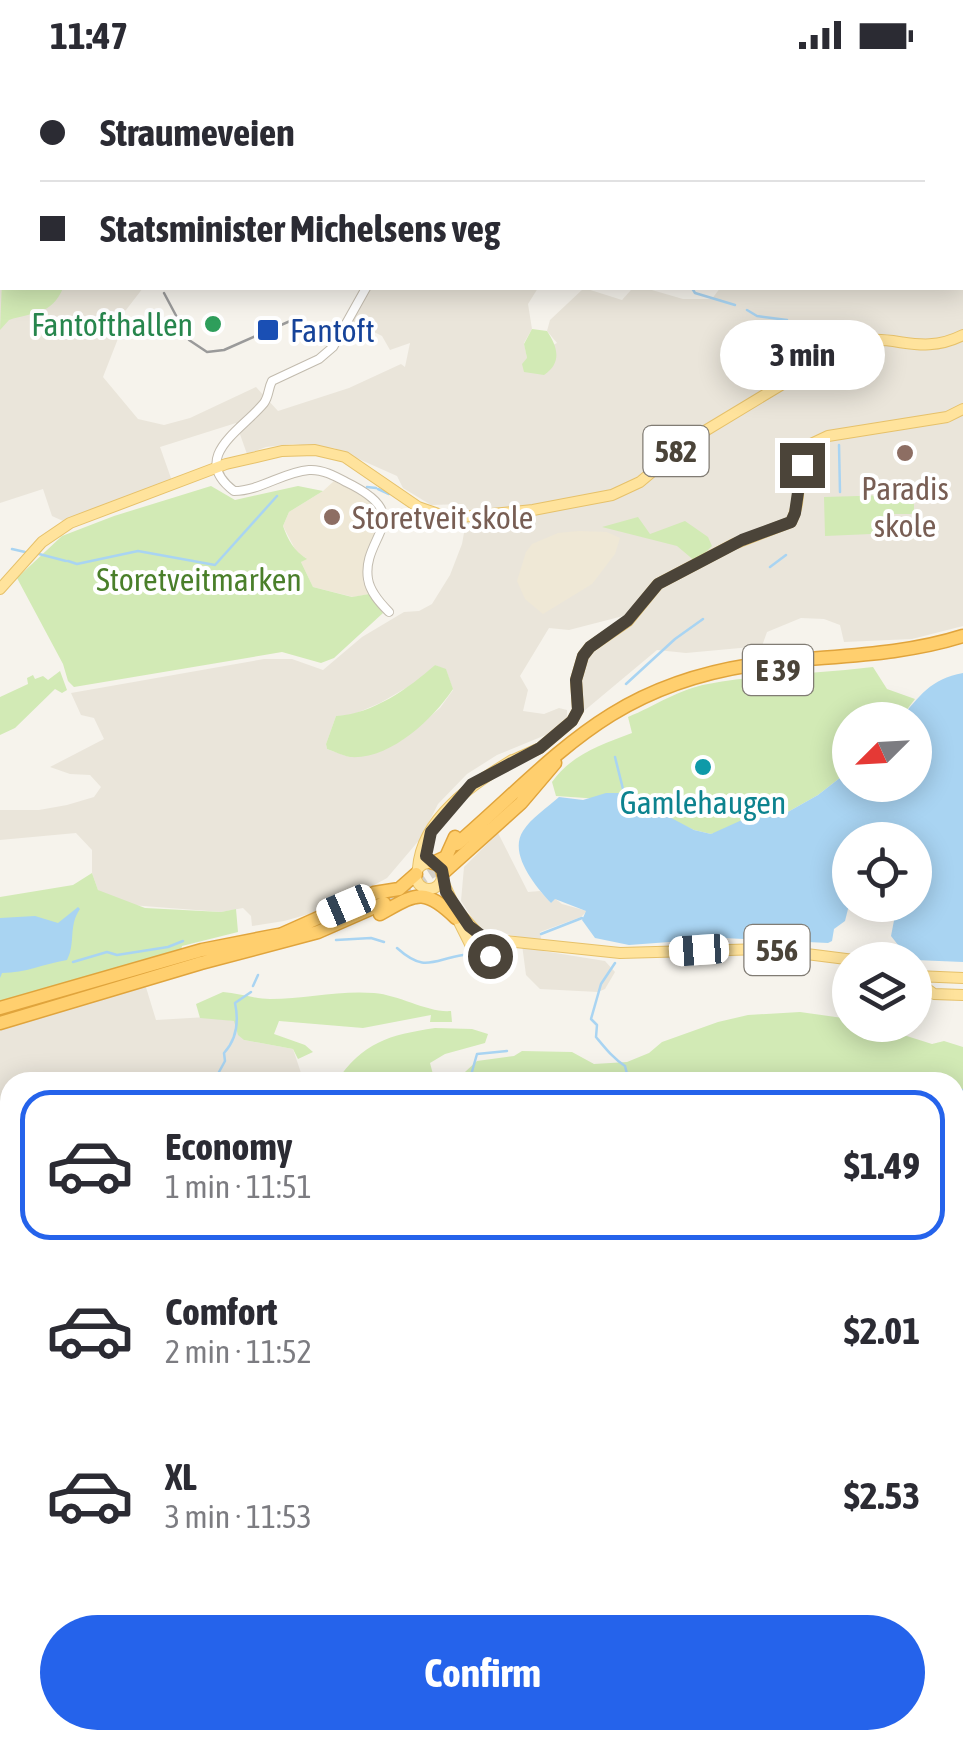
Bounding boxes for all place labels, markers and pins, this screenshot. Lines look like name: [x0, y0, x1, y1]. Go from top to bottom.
place label: Fantofthallen: [31, 306, 193, 343]
place label: Fantoft: [290, 312, 375, 349]
marker: Fantofthallen: [202, 313, 224, 335]
marker: Fantoft: [255, 317, 281, 343]
marker: Paradis skole: [894, 442, 916, 464]
place label: Paradis skole: [861, 470, 949, 544]
place label: Storetveit skole: [352, 499, 533, 536]
marker: Storetveit skole: [321, 506, 343, 528]
marker: Gamlehaugen: [692, 756, 714, 778]
place label: Gamlehaugen: [620, 784, 786, 821]

